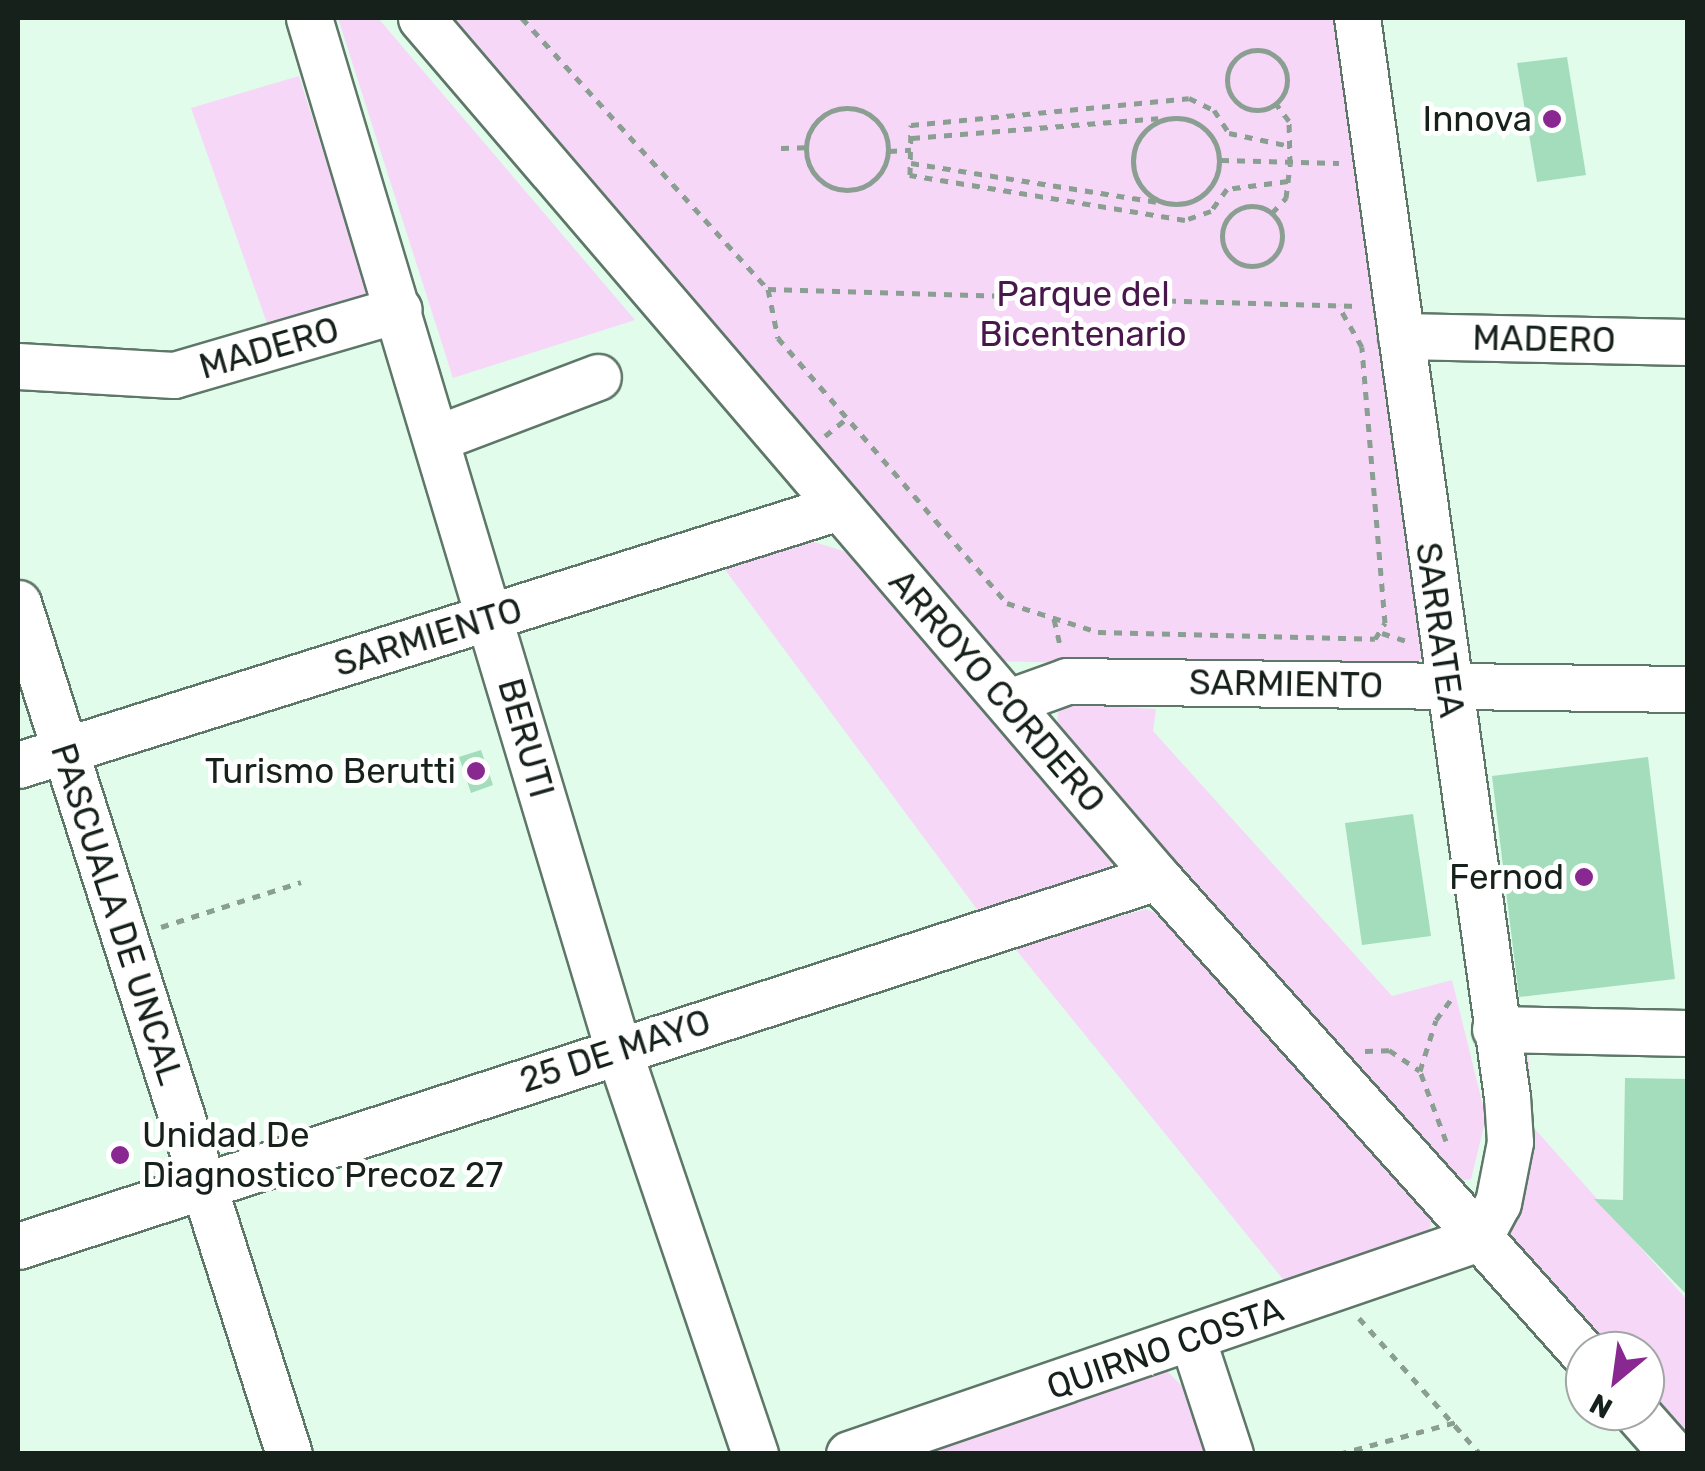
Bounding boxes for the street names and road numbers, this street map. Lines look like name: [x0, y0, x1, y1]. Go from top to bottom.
street label: MADERO: [194, 308, 344, 388]
street label: MADERO: [1472, 317, 1616, 361]
street label: SARRATEA: [1407, 540, 1473, 720]
street label: ARROYO CORDERO: [880, 561, 1114, 821]
street label: SARMIENTO: [329, 589, 527, 685]
street label: SARMIENTO: [1189, 661, 1383, 707]
street label: BERUTI: [489, 674, 563, 802]
street label: PASCUALA DE UNCAL: [42, 738, 192, 1090]
street label: 25 DE MAYO: [514, 1000, 716, 1102]
street label: QUIRNO COSTA: [1041, 1288, 1289, 1408]

